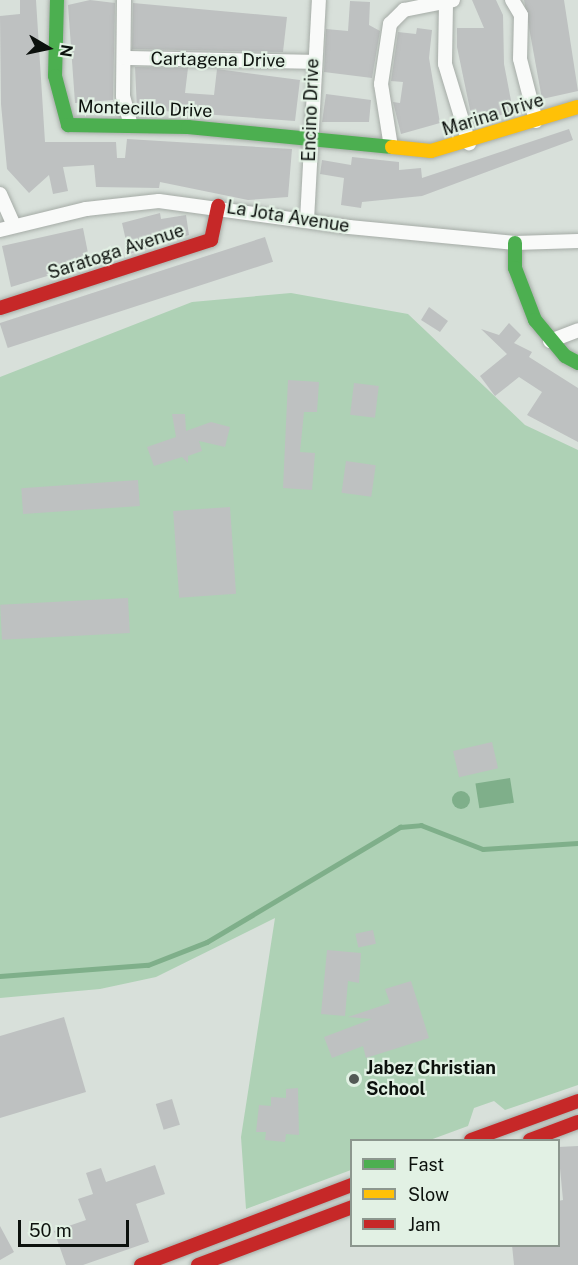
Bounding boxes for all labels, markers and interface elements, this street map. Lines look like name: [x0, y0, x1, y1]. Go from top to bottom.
north arrow: [18, 18, 78, 78]
text: N: [56, 43, 77, 59]
street label: Cartagena Drive: [150, 48, 286, 72]
street label: Encino Drive: [298, 58, 324, 162]
street label: Marina Drive: [440, 89, 546, 141]
street label: Montecillo Drive: [77, 96, 213, 122]
street label: La Jota Avenue: [225, 197, 351, 237]
street label: Saratoga Avenue: [45, 220, 187, 284]
place label: Jabez Christian School: [366, 1058, 496, 1100]
marker: Jabez Christian School: [347, 1072, 361, 1086]
legend: [350, 1139, 560, 1247]
text: Fast: [408, 1154, 444, 1175]
text: Slow: [408, 1184, 449, 1205]
scale bar: [21, 1208, 132, 1246]
text: Jam: [408, 1214, 441, 1235]
text: 50 m: [29, 1220, 72, 1241]

